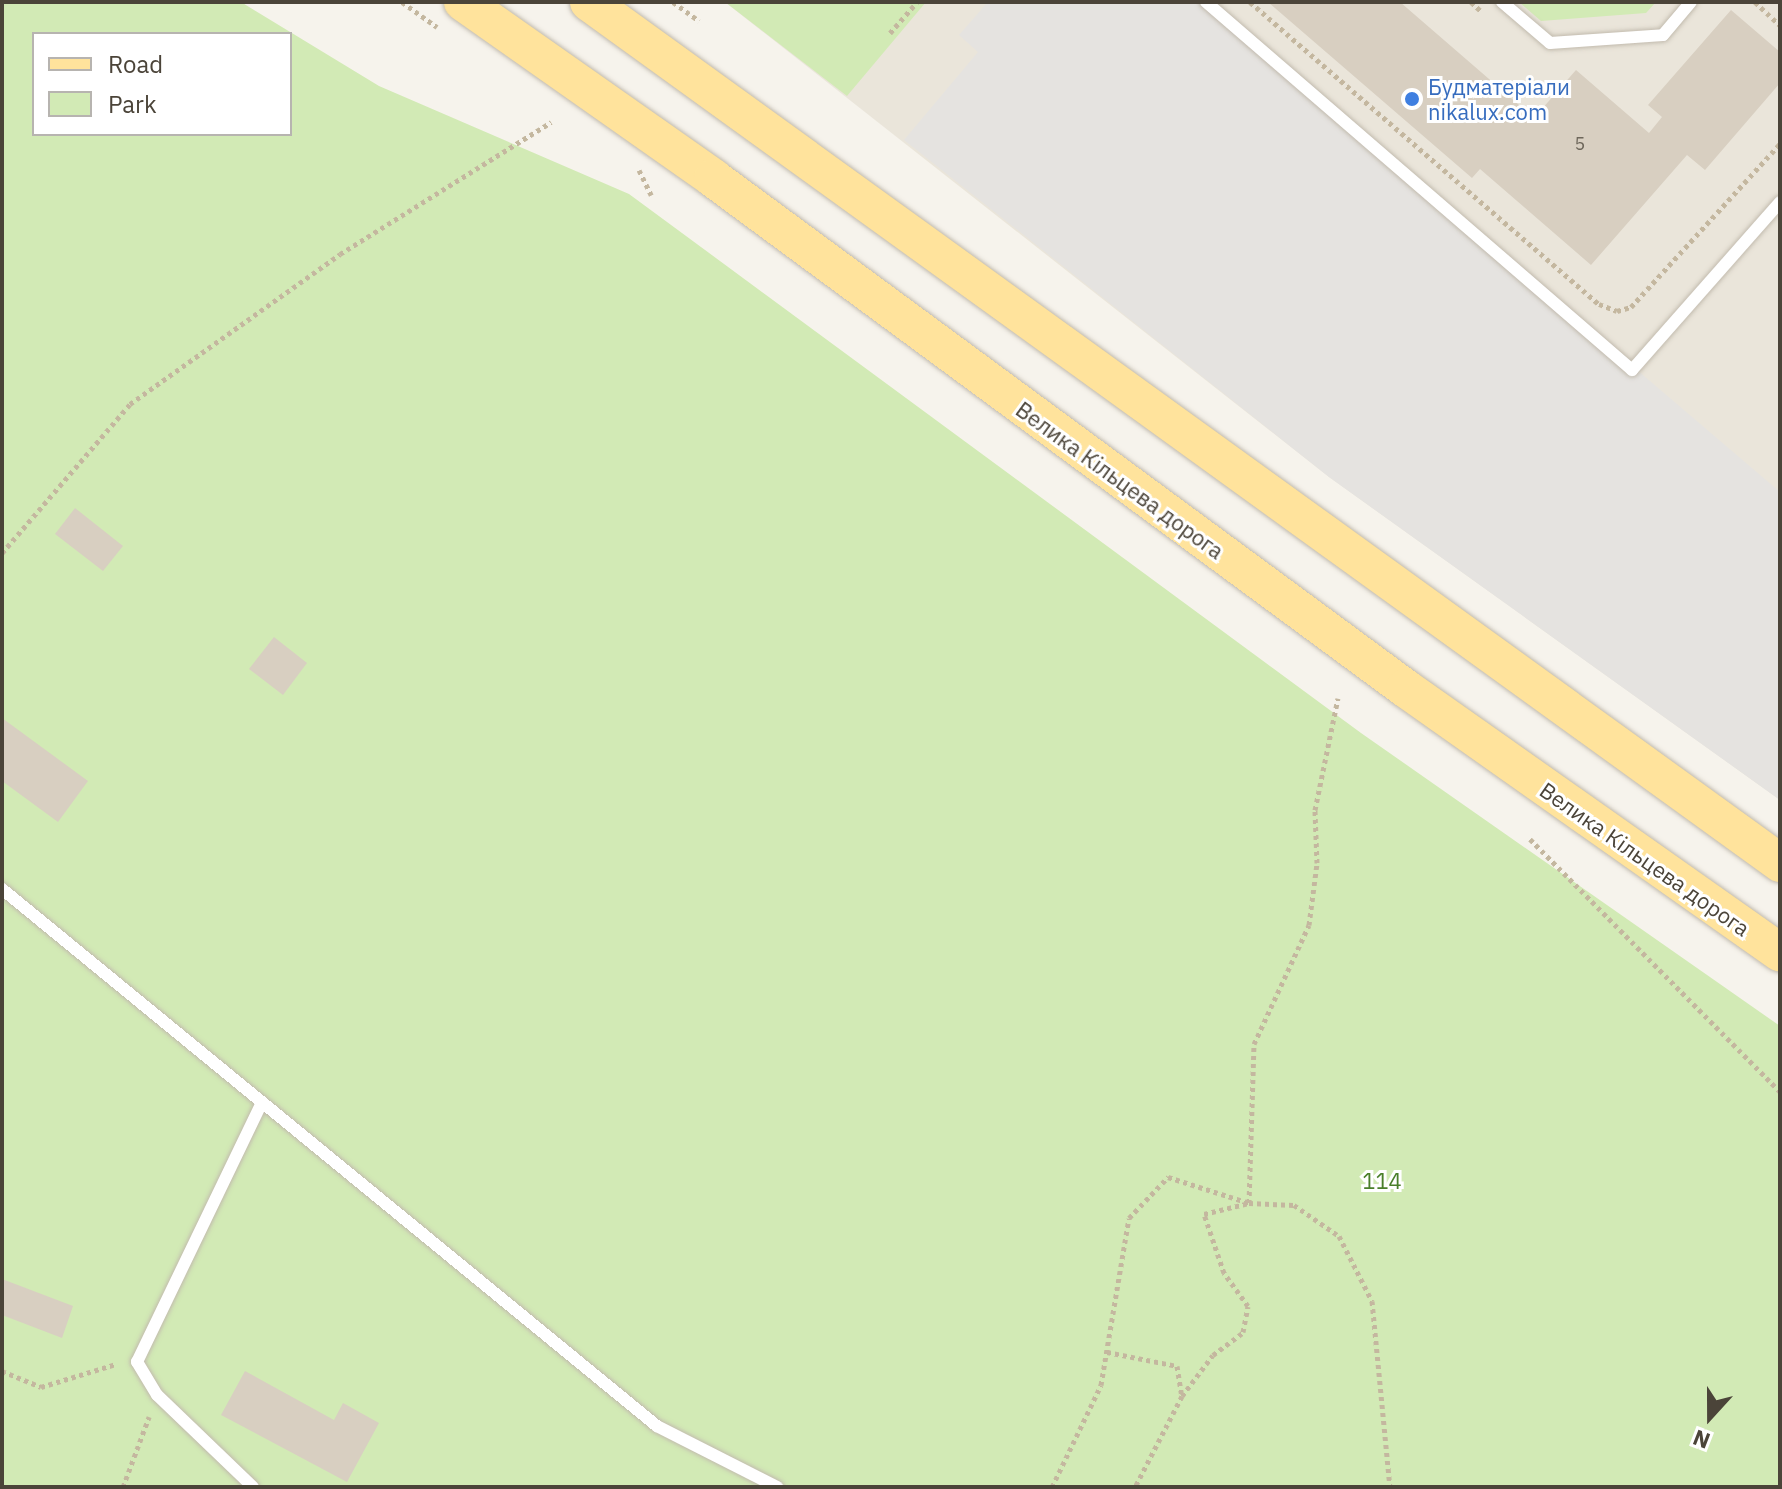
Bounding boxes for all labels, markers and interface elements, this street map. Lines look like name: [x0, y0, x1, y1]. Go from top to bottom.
legend: [32, 32, 292, 136]
text: Road: [108, 48, 163, 80]
place label: Будматеріали nikalux.com: [1428, 73, 1570, 124]
text: Park: [108, 88, 157, 120]
marker: Будматеріали nikalux.com: [1403, 90, 1421, 108]
house number: 5: [1575, 133, 1585, 155]
street label: Велика Кільцева дорога: [1011, 396, 1229, 564]
street label: Велика Кільцева дорога: [1535, 776, 1755, 942]
park label: 114: [1362, 1168, 1402, 1194]
north arrow: [1670, 1377, 1750, 1457]
text: N: [1689, 1423, 1714, 1456]

